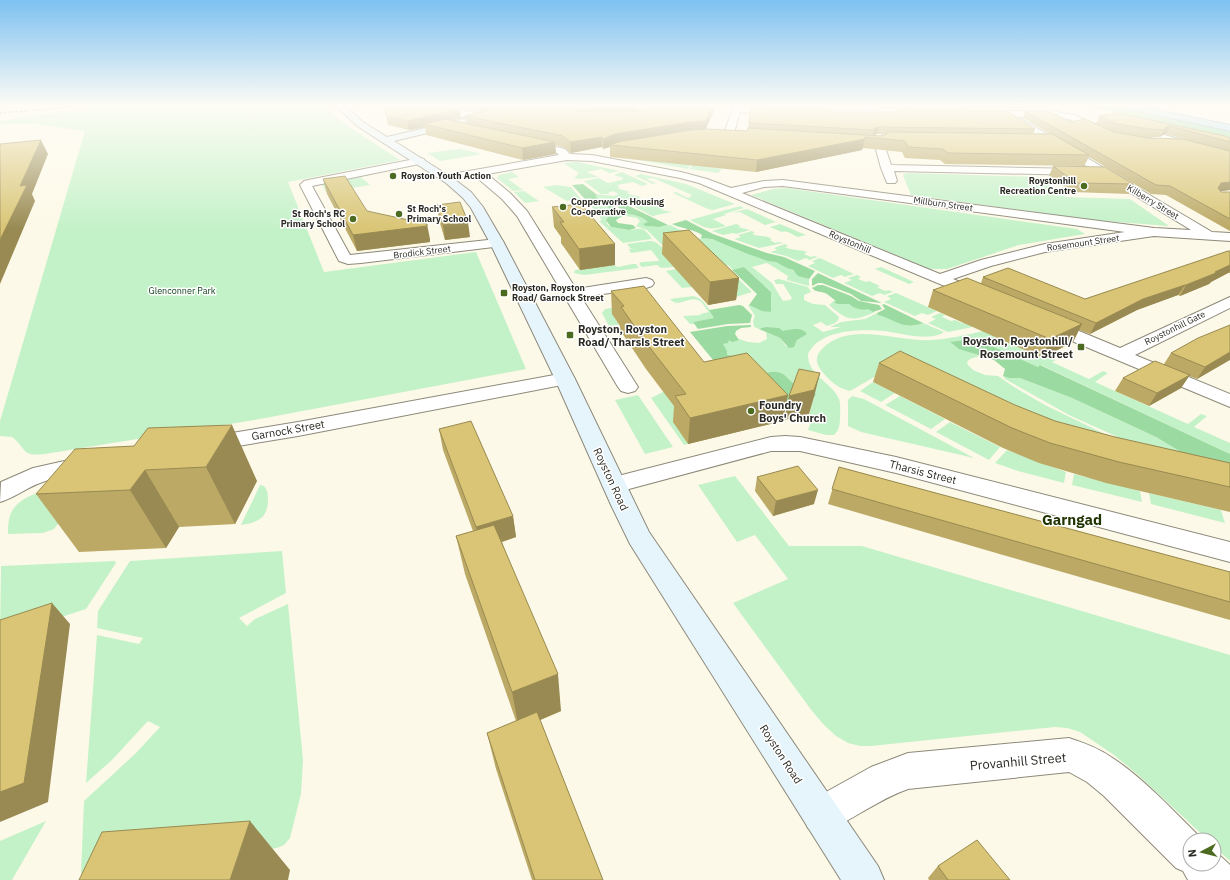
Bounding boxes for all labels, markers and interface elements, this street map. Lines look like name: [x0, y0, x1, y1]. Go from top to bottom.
place label: Royston Youth Action: [401, 170, 491, 181]
marker: Royston Youth Action: [388, 171, 398, 181]
place label: Roystonhill Recreation Centre: [1000, 175, 1076, 196]
marker: Roystonhill Recreation Centre: [1079, 181, 1089, 191]
street label: Kilberry Street: [1125, 182, 1181, 221]
street label: Millburn Street: [913, 194, 974, 213]
place label: Copperworks Housing Co-operative: [571, 196, 664, 217]
marker: Copperworks Housing Co-operative: [558, 202, 568, 212]
place label: St Roch's Primary School: [407, 203, 472, 224]
place label: St Roch's RC Primary School: [281, 208, 345, 229]
marker: St Roch's Primary School: [394, 209, 404, 219]
marker: St Roch's RC Primary School: [348, 214, 358, 224]
street label: Roystonhill: [827, 228, 874, 256]
street label: Rosemount Street: [1046, 232, 1120, 253]
street label: Brodick Street: [393, 243, 451, 260]
place label: Royston, Royston Road/ Garnock Street: [512, 282, 604, 303]
park label: Glenconner Park: [148, 285, 216, 296]
marker: Royston, Royston Road/ Garnock Street: [499, 288, 509, 298]
street label: Roystonhill Gate: [1143, 308, 1207, 347]
place label: Royston, Royston Road/ Tharsis Street: [578, 322, 685, 349]
marker: Royston, Royston Road/ Tharsis Street: [565, 330, 575, 340]
place label: Royston, Roystonhill/ Rosemount Street: [963, 334, 1073, 361]
marker: Royston, Roystonhill/ Rosemount Street: [1076, 342, 1086, 352]
place label: Foundry Boys' Church: [759, 398, 826, 425]
marker: Foundry Boys' Church: [746, 406, 756, 416]
street label: Garnock Street: [250, 417, 326, 443]
street label: Royston Road: [590, 445, 632, 513]
street label: Tharsis Street: [888, 457, 958, 487]
district label: Garngad: [1042, 510, 1102, 529]
street label: Royston Road: [757, 722, 805, 786]
street label: Provanhill Street: [969, 749, 1067, 774]
north arrow: [1182, 832, 1222, 872]
text: N: [1185, 848, 1200, 858]

